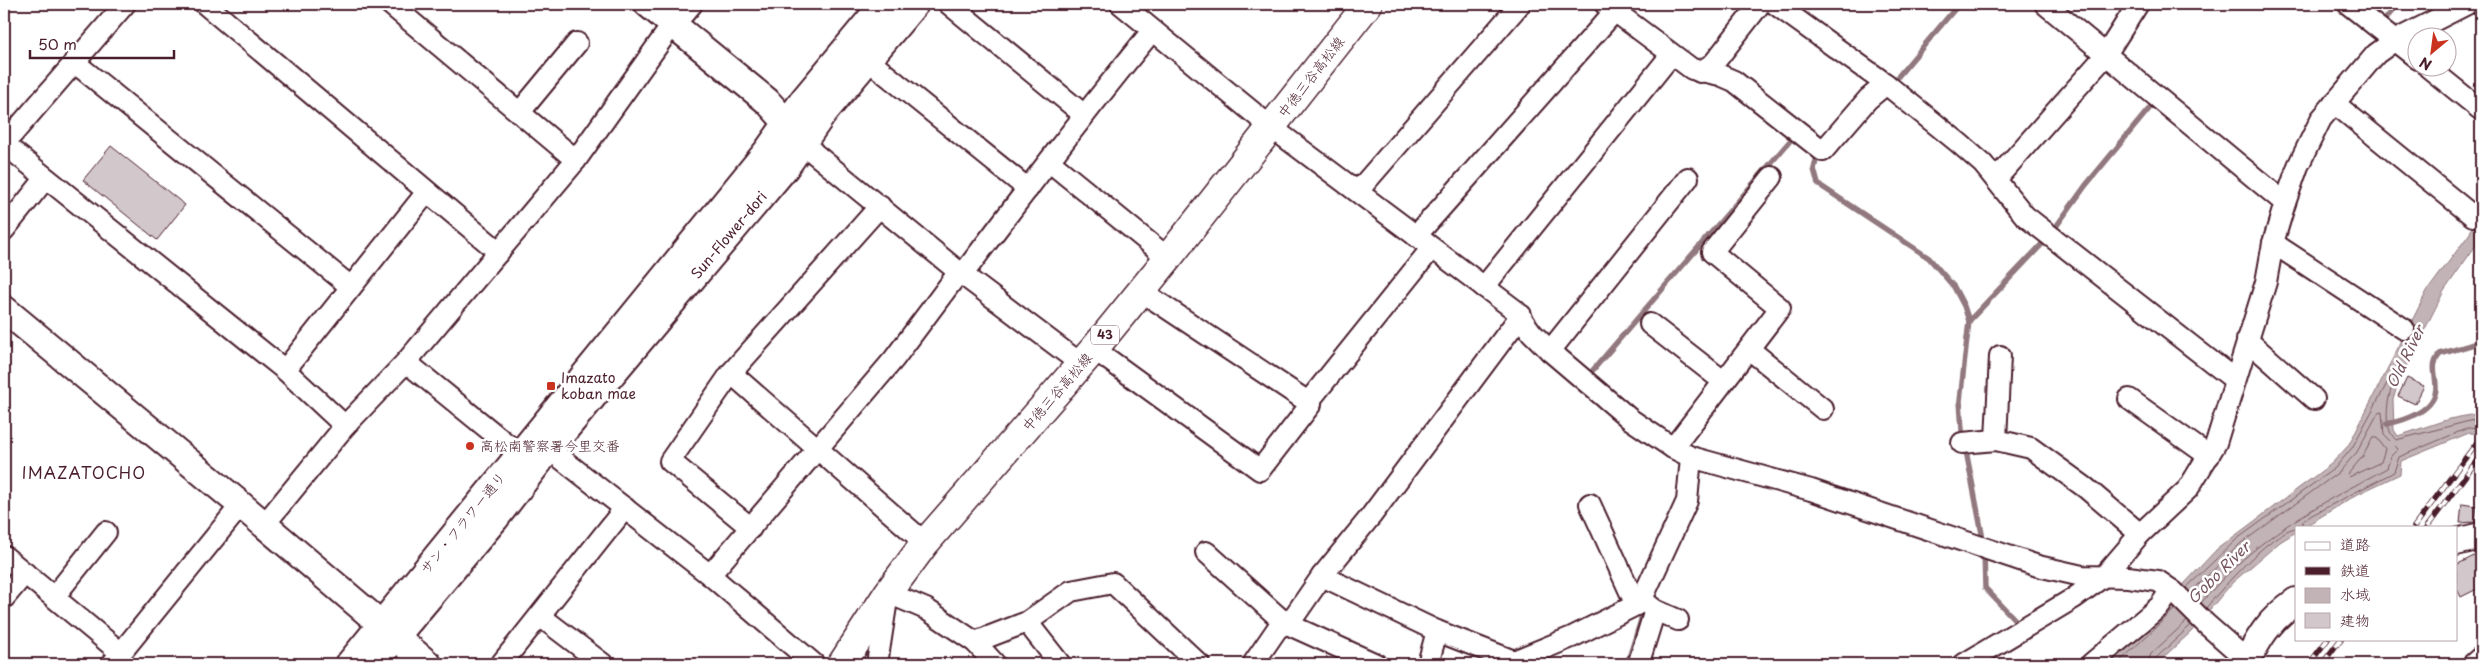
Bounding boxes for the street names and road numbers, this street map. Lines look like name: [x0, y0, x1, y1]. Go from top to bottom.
street label: 中徳三谷高松線: [1272, 32, 1349, 122]
street label: Sun-Flower-dori: [686, 186, 772, 283]
road number: 43: [1091, 326, 1119, 344]
street label: 中徳三谷高松線: [1017, 348, 1097, 436]
street label: サン・フラワー通り: [415, 467, 510, 578]

